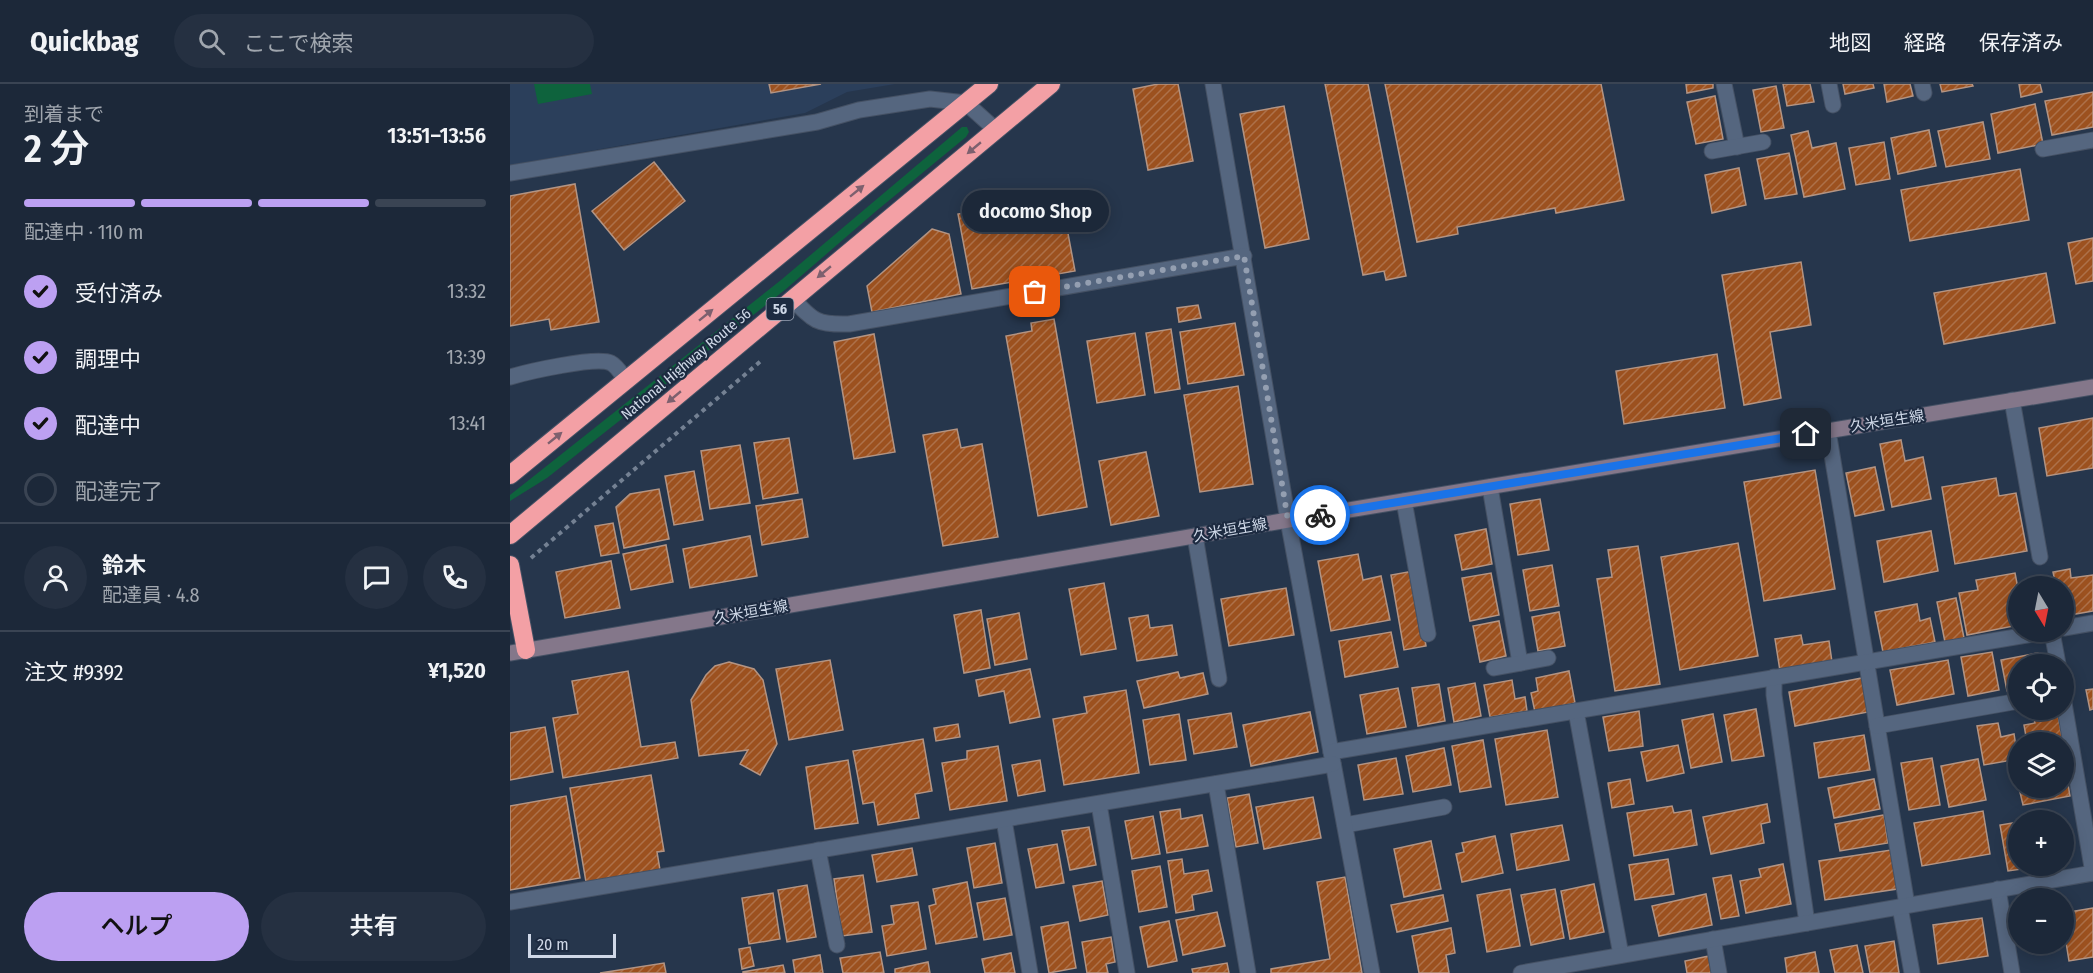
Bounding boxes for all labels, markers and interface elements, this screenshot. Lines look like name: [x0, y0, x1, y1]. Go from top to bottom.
search box: [174, 14, 594, 68]
text: Quickbag: [30, 25, 138, 58]
icon: search: [195, 25, 228, 58]
text: ここで検索: [243, 30, 353, 57]
text: 地図: [1829, 30, 1871, 56]
text: 経路: [1904, 30, 1946, 56]
text: 保存済み: [1979, 30, 2063, 56]
text: 到着まで: [24, 102, 104, 126]
text: 13:51–13:56: [387, 122, 486, 149]
text: 2 分: [24, 126, 89, 172]
one-way arrow: [967, 141, 982, 154]
one-way arrow: [850, 186, 865, 198]
callout: docomo Shop: [962, 190, 1108, 232]
text: docomo Shop: [979, 199, 1092, 223]
text: 配達中 · 110 m: [24, 220, 143, 244]
one-way arrow: [816, 266, 832, 279]
pin: [1009, 266, 1060, 317]
icon: check: [24, 275, 57, 308]
icon: bag: [1018, 275, 1051, 308]
text: 13:32: [447, 279, 486, 303]
text: 受付済み: [75, 280, 163, 307]
road number: 56: [766, 298, 794, 320]
street label: National Highway Route 56: [617, 304, 755, 424]
one-way arrow: [698, 308, 714, 321]
icon: check: [24, 341, 57, 374]
text: 13:39: [446, 345, 486, 369]
text: 調理中: [75, 346, 141, 373]
one-way arrow: [666, 391, 682, 404]
street label: 久米垣生線: [1849, 406, 1925, 436]
icon: check: [24, 407, 57, 440]
pin: [1780, 408, 1831, 459]
text: 13:41: [449, 411, 486, 435]
text: 配達中: [75, 412, 141, 439]
icon: home: [1789, 417, 1822, 450]
one-way arrow: [547, 432, 562, 445]
text: 配達完了: [75, 478, 163, 505]
courier: [1290, 485, 1350, 545]
icon: bike: [1304, 499, 1337, 532]
street label: 久米垣生線: [1191, 515, 1269, 545]
button: person: [24, 546, 87, 609]
button: chat: [345, 546, 408, 609]
button: phone: [423, 546, 486, 609]
text: 鈴木: [102, 552, 146, 579]
north arrow: [2008, 576, 2074, 642]
map controls: [2008, 576, 2074, 954]
text: 配達員 · 4.8: [102, 583, 200, 607]
street label: 久米垣生線: [712, 597, 790, 627]
button: locate: [2008, 654, 2074, 720]
text: ¥1,520: [428, 657, 486, 684]
text: 注文 #9392: [24, 659, 124, 686]
button: layers: [2008, 732, 2074, 798]
button: +: [2008, 810, 2074, 876]
button: −: [2008, 888, 2074, 954]
button: ヘルプ: [24, 892, 249, 961]
button: 共有: [261, 892, 486, 961]
scale bar: [528, 931, 616, 958]
text: 20 m: [537, 935, 568, 954]

